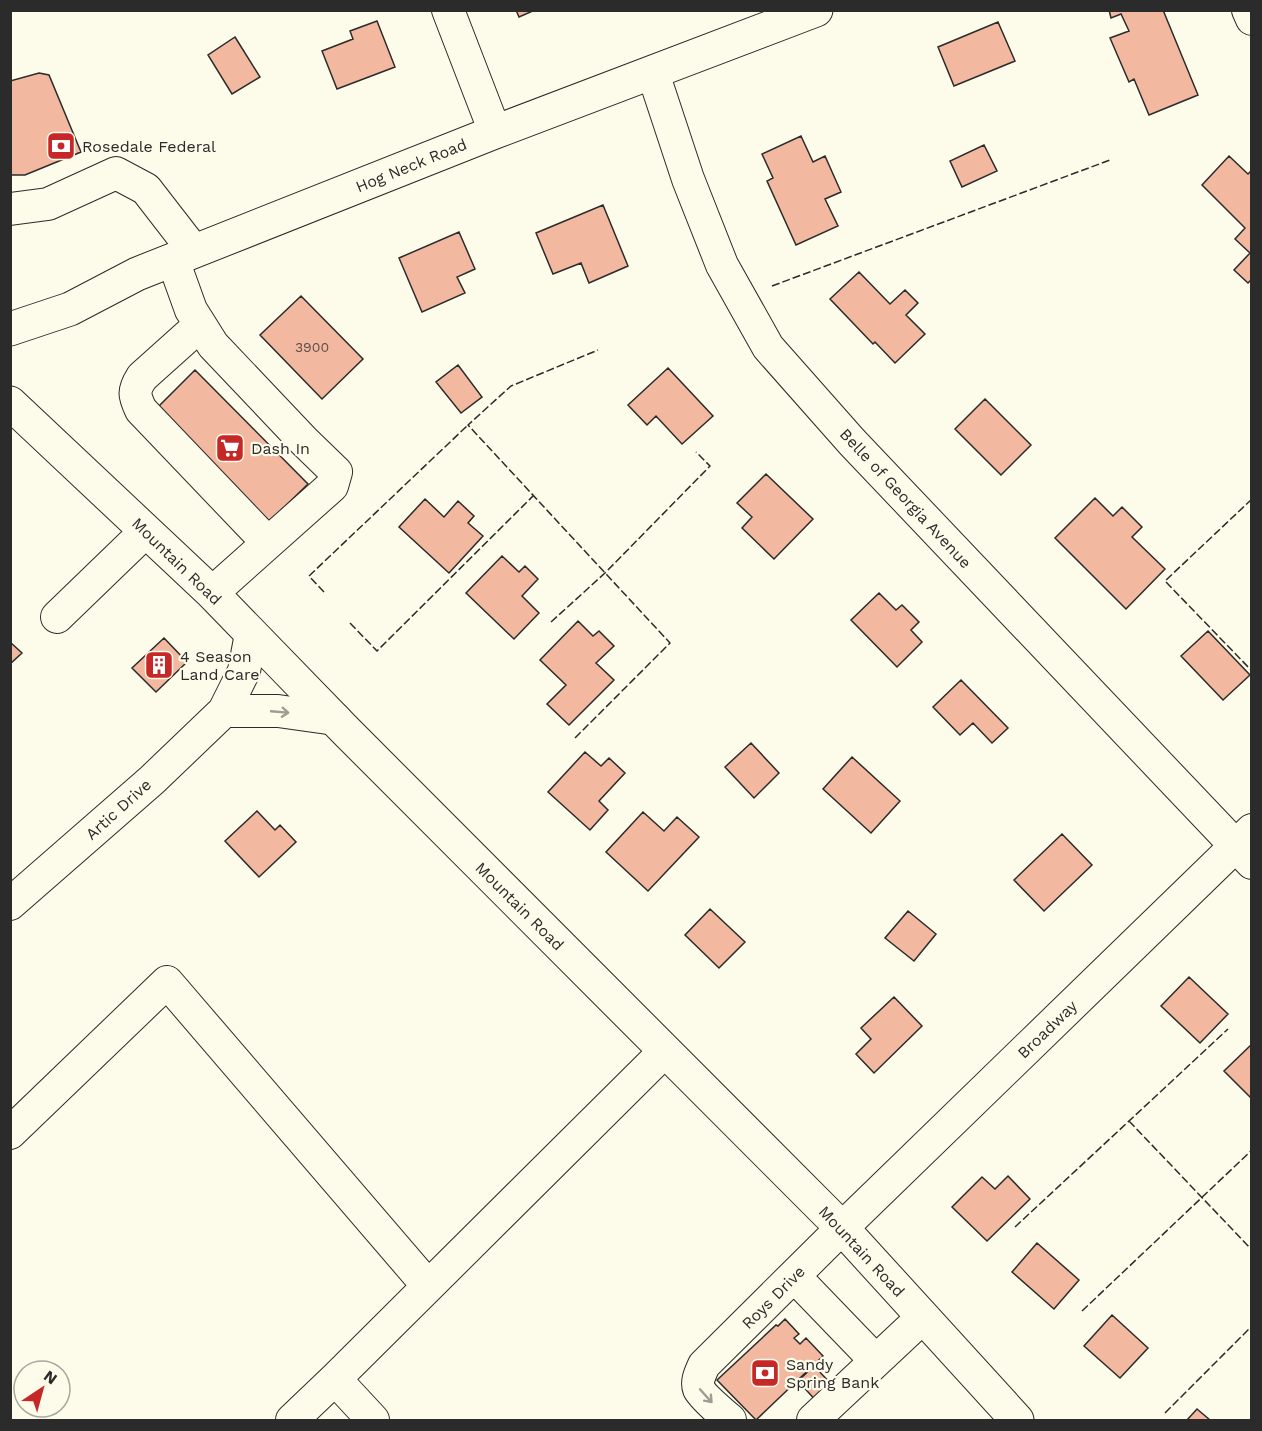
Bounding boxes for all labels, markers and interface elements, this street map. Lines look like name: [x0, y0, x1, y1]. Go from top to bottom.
bank icon: Rosedale Federal: [45, 130, 77, 162]
street label: Hog Neck Road: [353, 135, 470, 196]
place label: Rosedale Federal: [82, 137, 216, 156]
house number: 3900: [295, 339, 329, 355]
street label: Belle of Georgia Avenue: [836, 425, 975, 572]
supermarket icon: Dash In: [214, 432, 246, 464]
place label: Dash In: [251, 439, 310, 458]
street label: Mountain Road: [128, 514, 225, 609]
place label: 4 Season Land Care: [180, 647, 260, 684]
building icon: 4 Season Land Care: [143, 649, 175, 681]
one-way arrow: [269, 707, 289, 718]
street label: Artic Drive: [82, 775, 155, 844]
street label: Mountain Road: [471, 858, 568, 955]
street label: Broadway: [1014, 996, 1082, 1062]
street label: Mountain Road: [815, 1202, 909, 1301]
street label: Roys Drive: [738, 1262, 809, 1333]
place label: Sandy Spring Bank: [786, 1355, 879, 1392]
bank icon: Sandy Spring Bank: [749, 1357, 781, 1389]
north arrow: [12, 1359, 72, 1419]
text: N: [40, 1366, 61, 1388]
one-way arrow: [699, 1388, 713, 1403]

